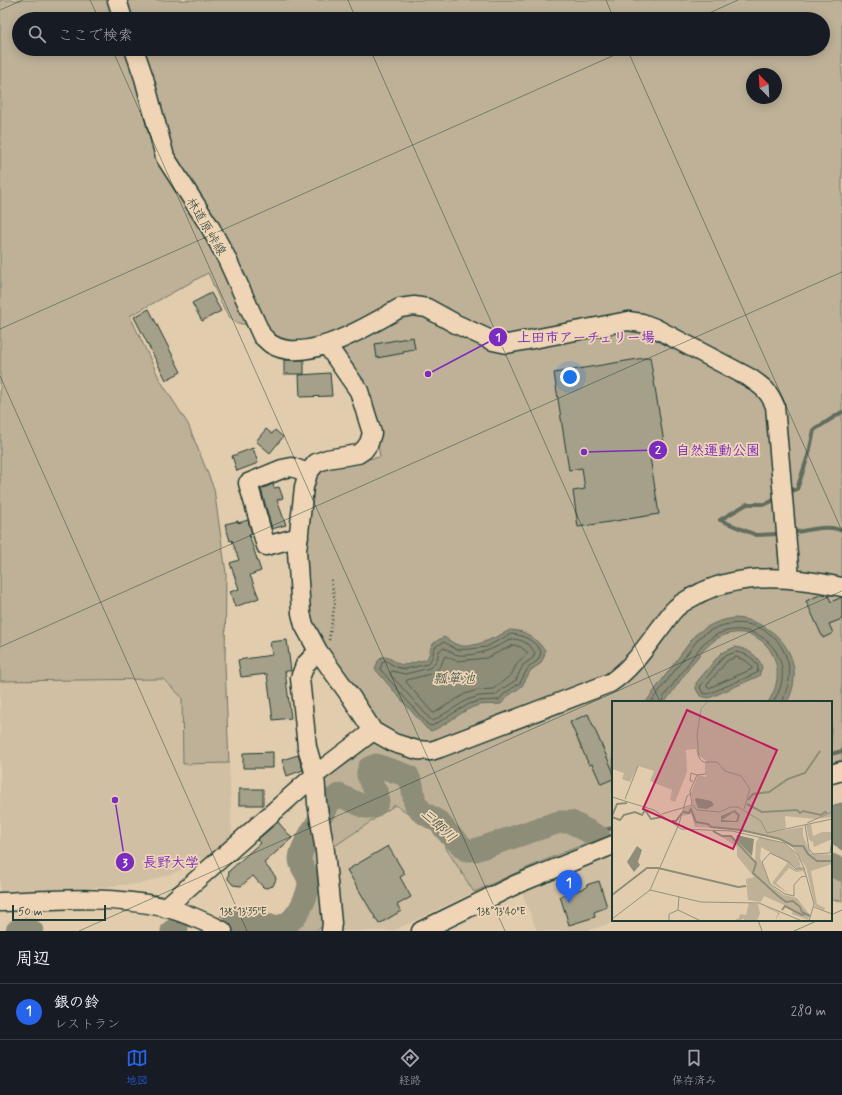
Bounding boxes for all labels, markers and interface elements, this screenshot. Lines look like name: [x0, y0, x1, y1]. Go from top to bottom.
search box: [12, 12, 830, 56]
icon: search: [26, 23, 48, 45]
text: ここで検索: [58, 26, 133, 46]
north arrow: [746, 68, 782, 104]
street label: 林道原峠線: [182, 195, 230, 260]
callout: 上田市アーチェリー場: [488, 324, 663, 350]
text: 上田市アーチェリー場: [517, 329, 655, 347]
text: 1: [495, 330, 501, 346]
your location: [560, 367, 580, 387]
callout: 自然運動公園: [648, 437, 768, 463]
text: 自然運動公園: [676, 442, 760, 460]
text: 2: [655, 443, 661, 459]
water label: 瓢箪池: [433, 670, 476, 688]
inset map: [612, 701, 832, 921]
water label: 三郎川: [417, 805, 460, 846]
callout: 長野大学: [115, 849, 207, 875]
text: 長野大学: [143, 854, 199, 872]
text: 3: [122, 856, 128, 872]
pin: 1: [556, 870, 582, 903]
scale bar: [12, 903, 106, 922]
text: 50 m: [18, 905, 43, 919]
text: 138°13'35"E: [219, 905, 267, 919]
text: 138°13'40"E: [476, 905, 526, 919]
text: 周辺: [16, 948, 50, 970]
text: 銀の鈴: [54, 993, 99, 1013]
text: 1: [26, 1003, 32, 1020]
text: 280 m: [791, 1003, 826, 1020]
text: レストラン: [54, 1016, 120, 1033]
tab: 地図: [126, 1047, 148, 1088]
tab: 経路: [399, 1047, 421, 1088]
tab: 保存済み: [672, 1047, 716, 1088]

